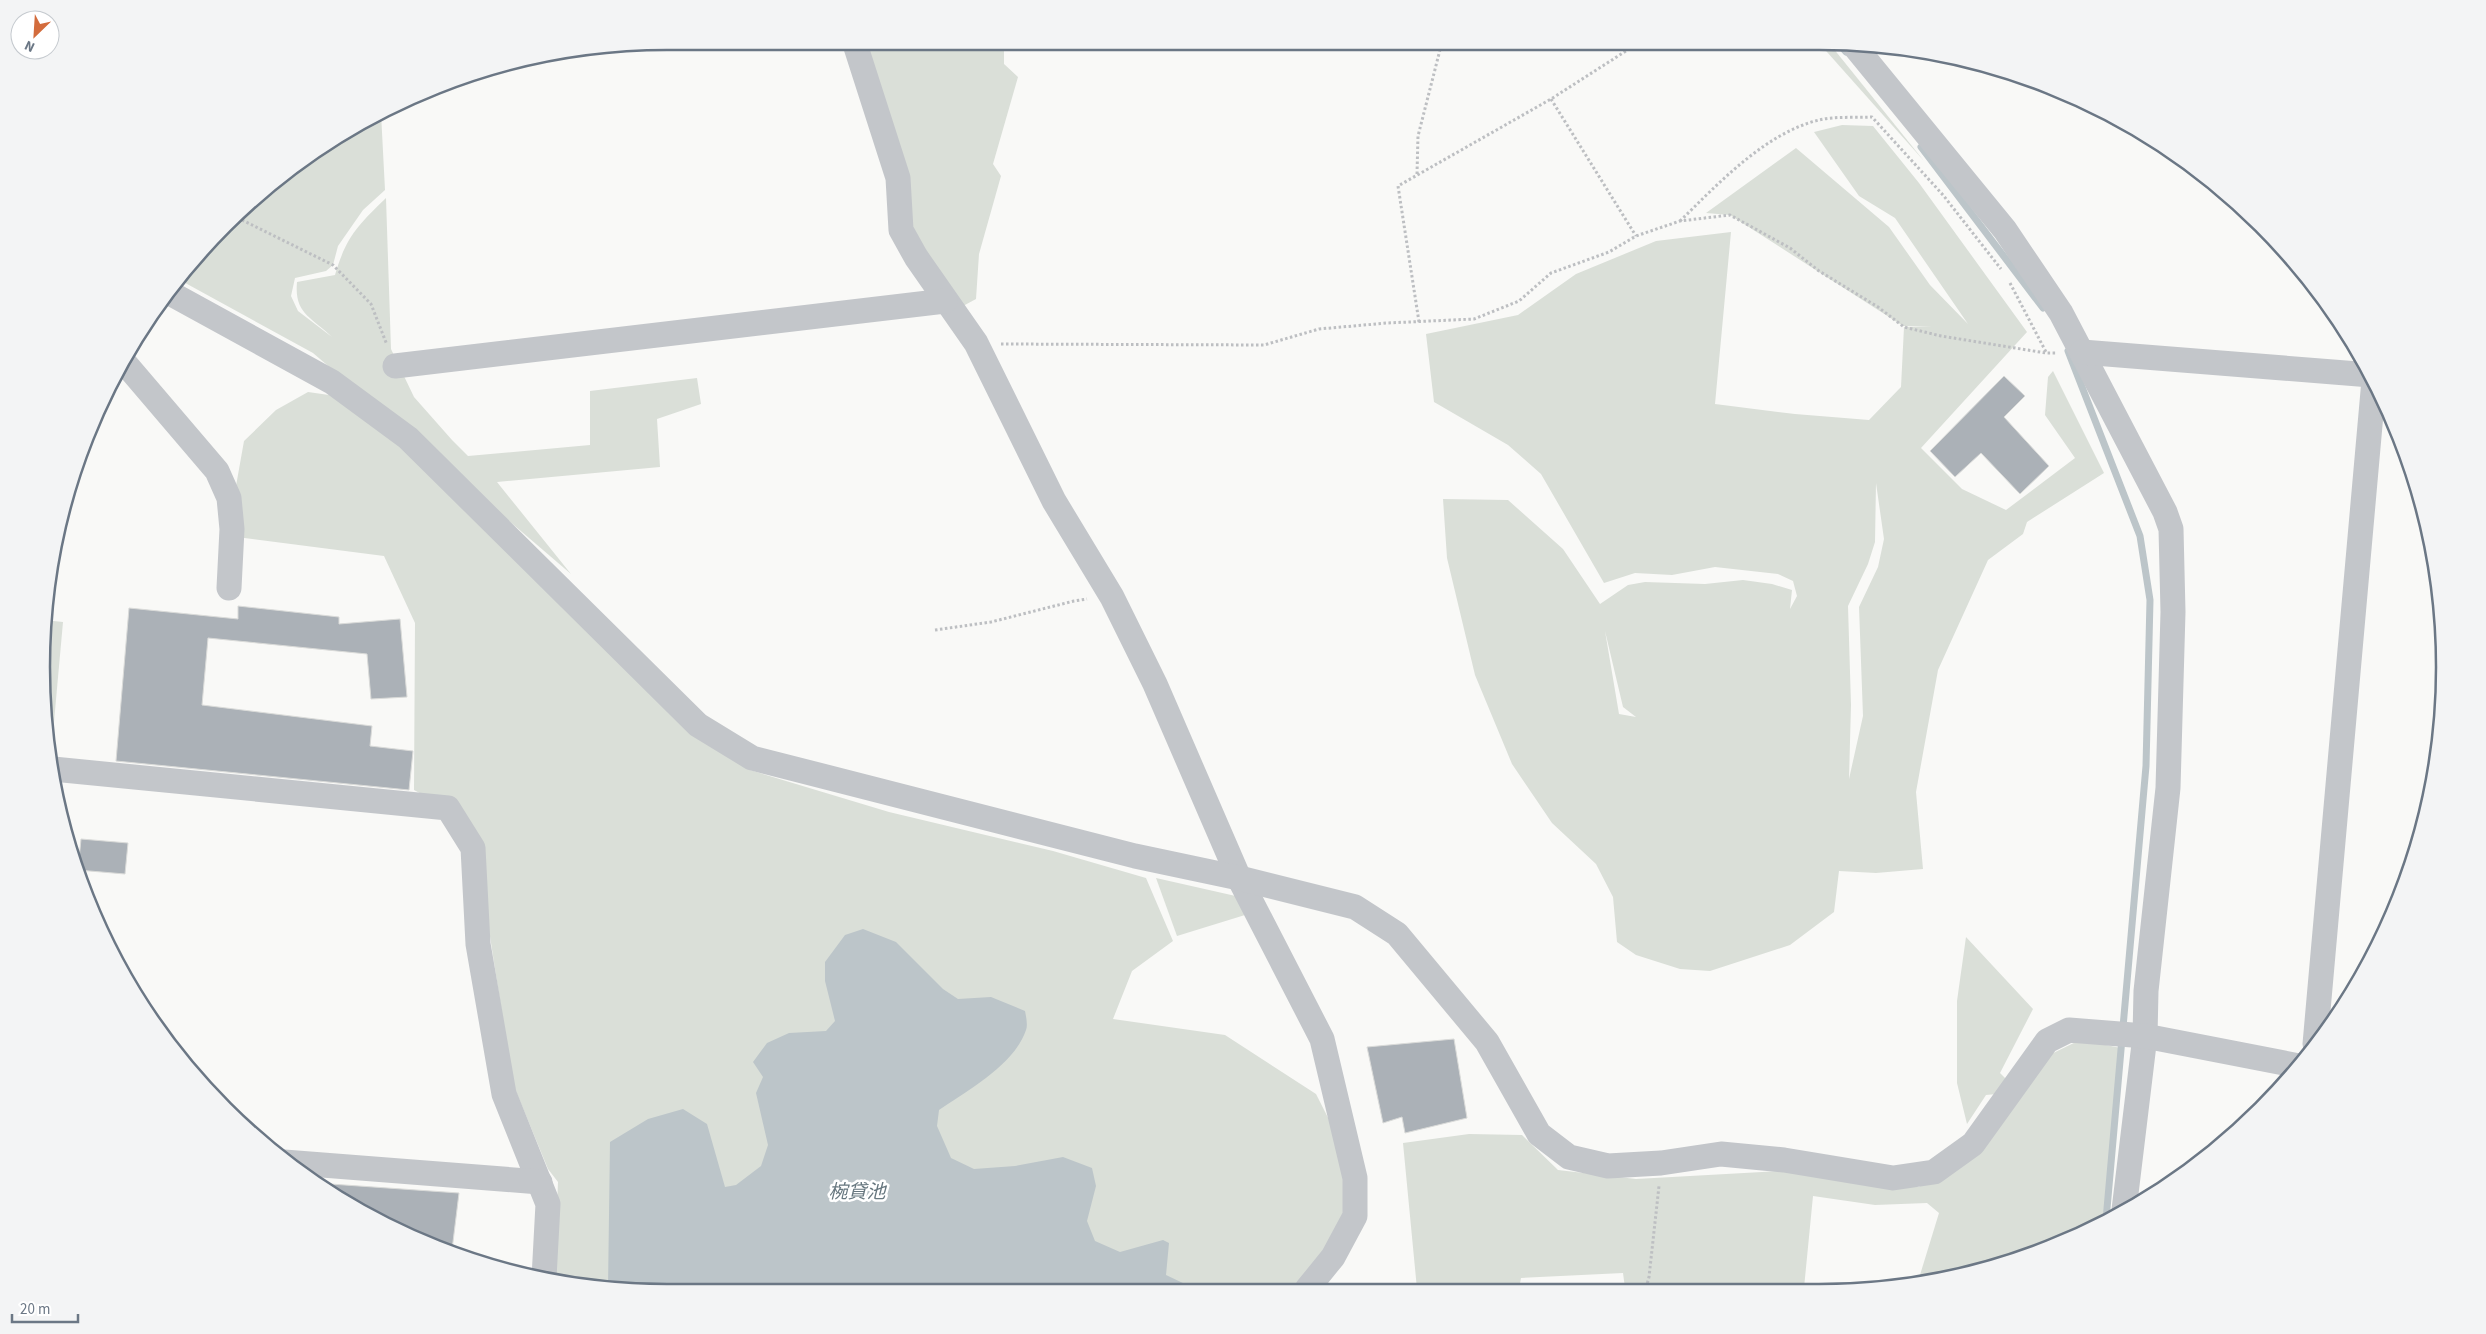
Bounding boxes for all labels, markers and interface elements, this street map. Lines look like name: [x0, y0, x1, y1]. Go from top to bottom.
north arrow: [10, 10, 60, 60]
text: N: [21, 35, 38, 57]
water label: 椀貸池: [828, 1179, 887, 1206]
scale bar: [12, 1292, 79, 1324]
text: 20 m: [20, 1299, 50, 1320]

